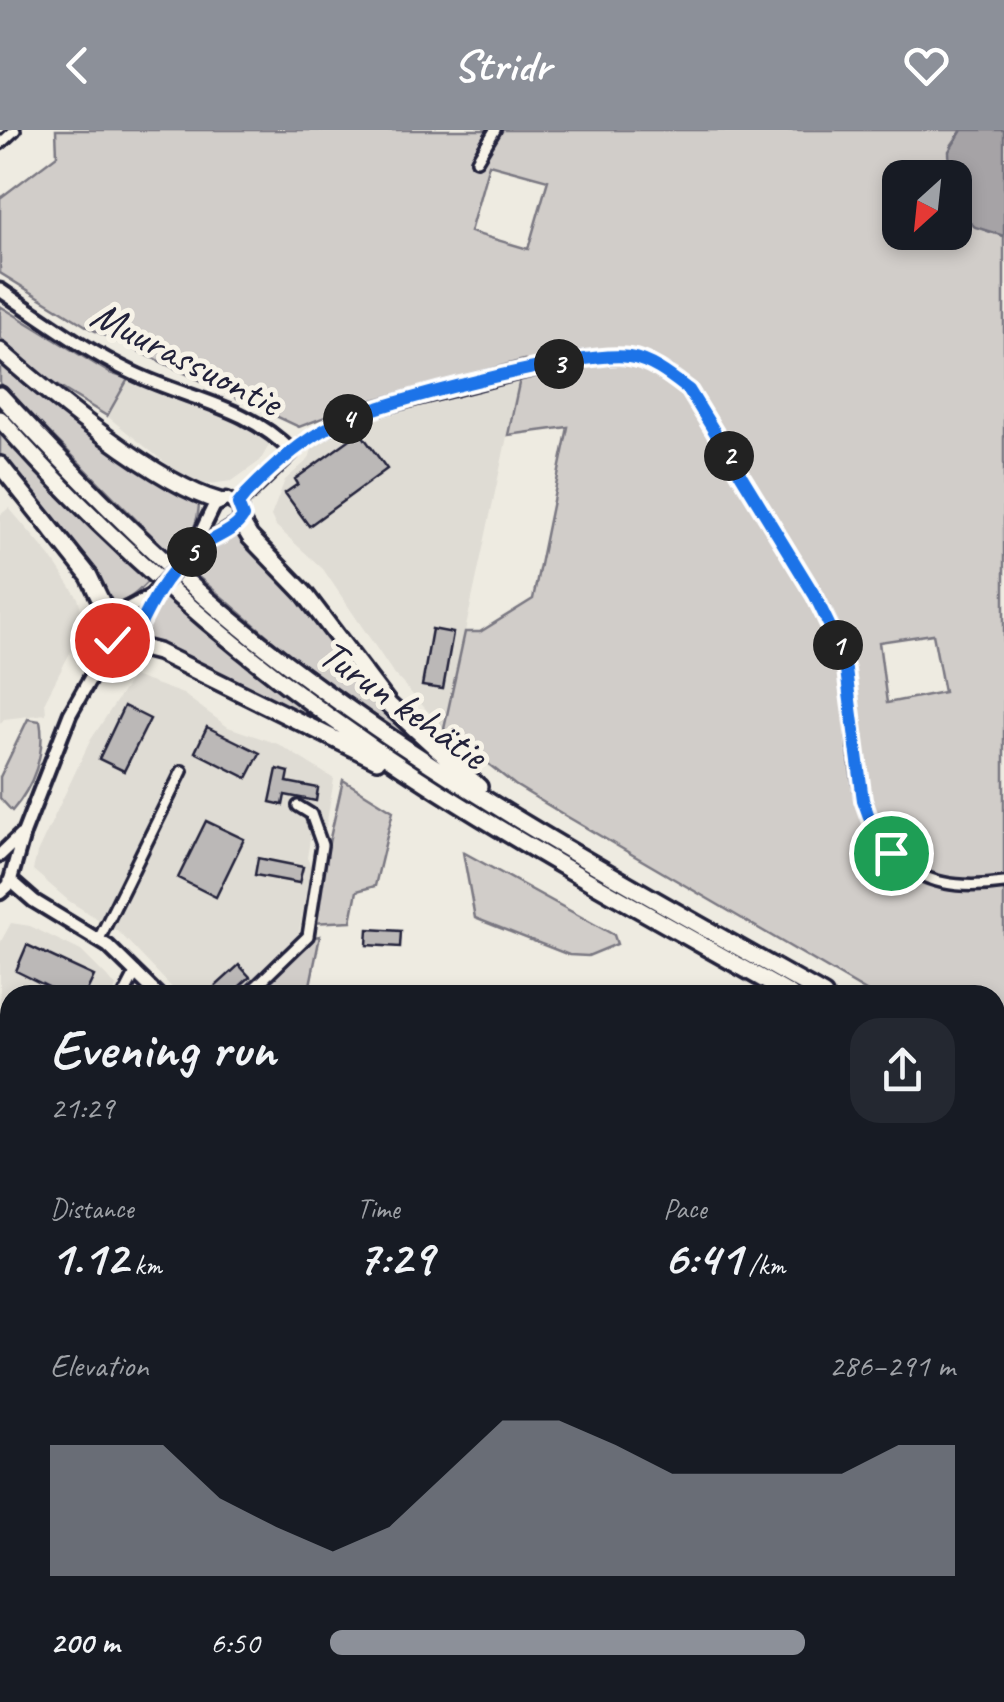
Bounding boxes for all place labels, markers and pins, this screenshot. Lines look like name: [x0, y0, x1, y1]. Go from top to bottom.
pin: 3: [534, 339, 584, 389]
pin: 4: [323, 394, 373, 444]
pin: 2: [704, 431, 754, 481]
pin: 5: [167, 527, 217, 577]
pin: [70, 598, 155, 683]
pin: 1: [813, 620, 863, 670]
pin: [849, 811, 934, 896]

